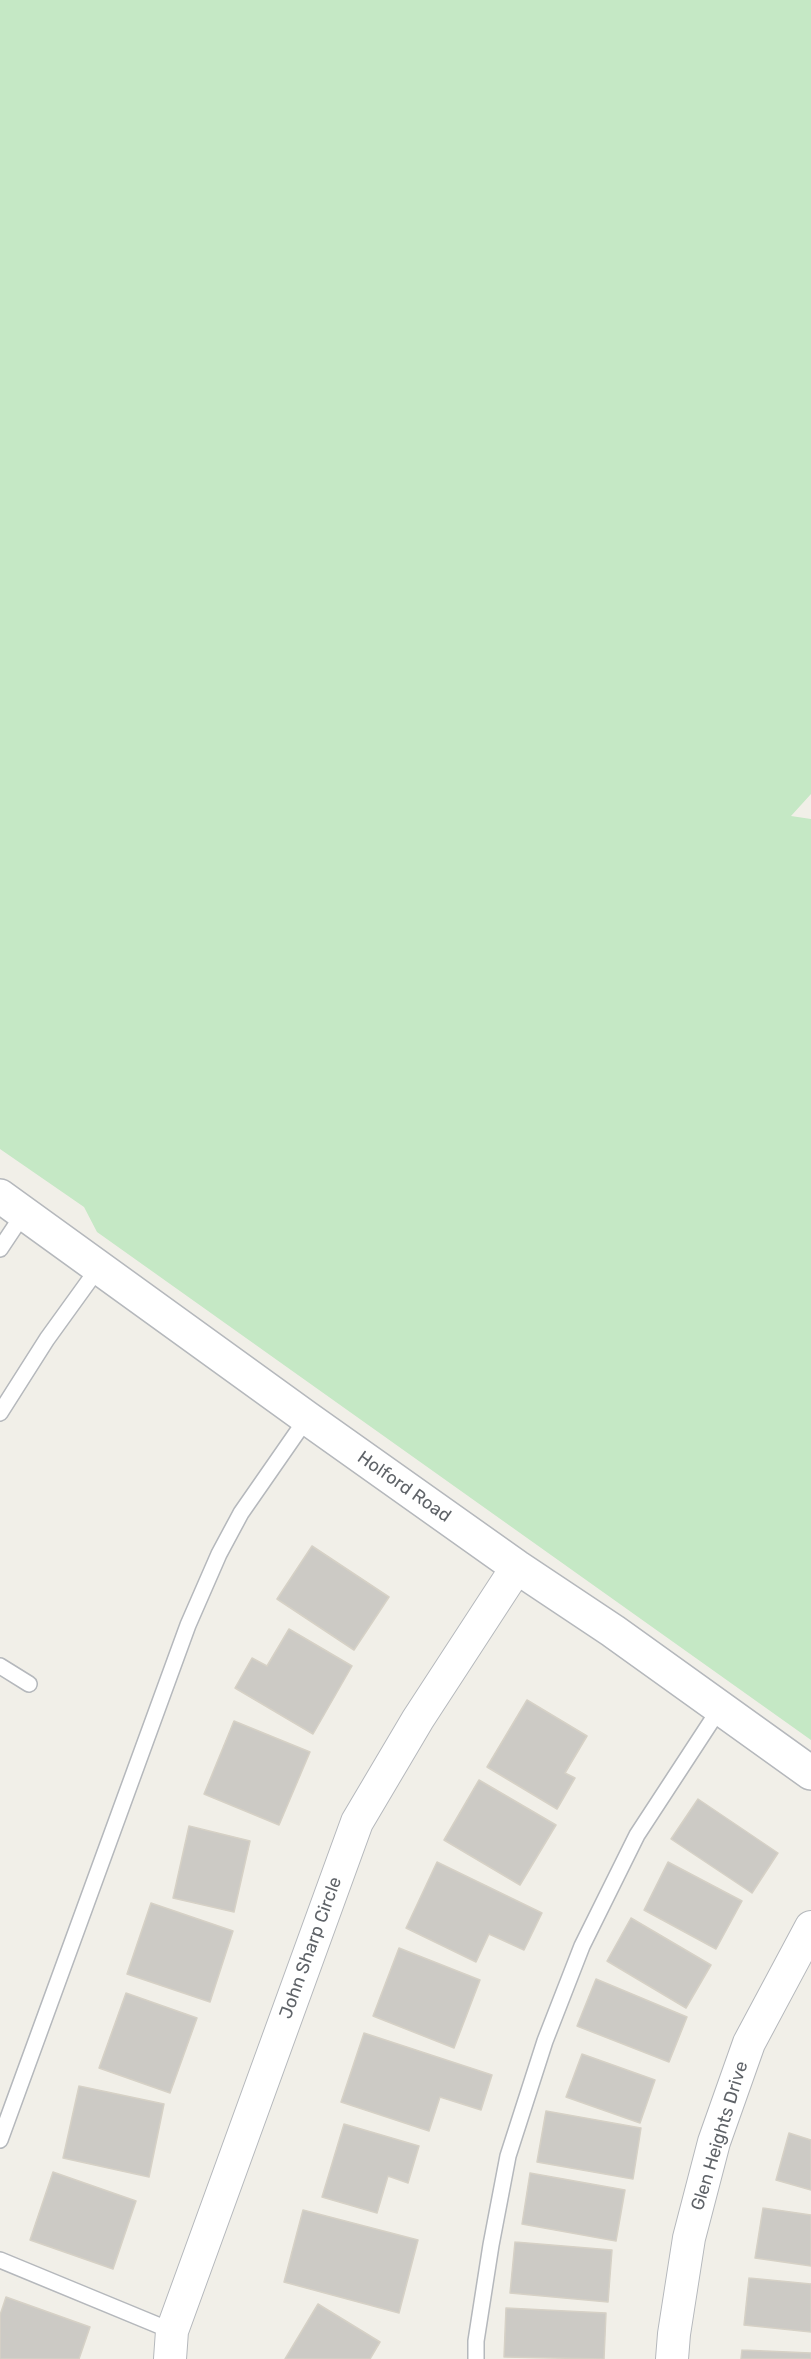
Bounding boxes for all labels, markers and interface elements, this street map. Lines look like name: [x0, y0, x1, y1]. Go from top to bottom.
street label: Holford Road: [353, 1447, 455, 1527]
street label: John Sharp Circle: [275, 1874, 347, 2022]
street label: Glen Heights Drive: [687, 2059, 753, 2213]

